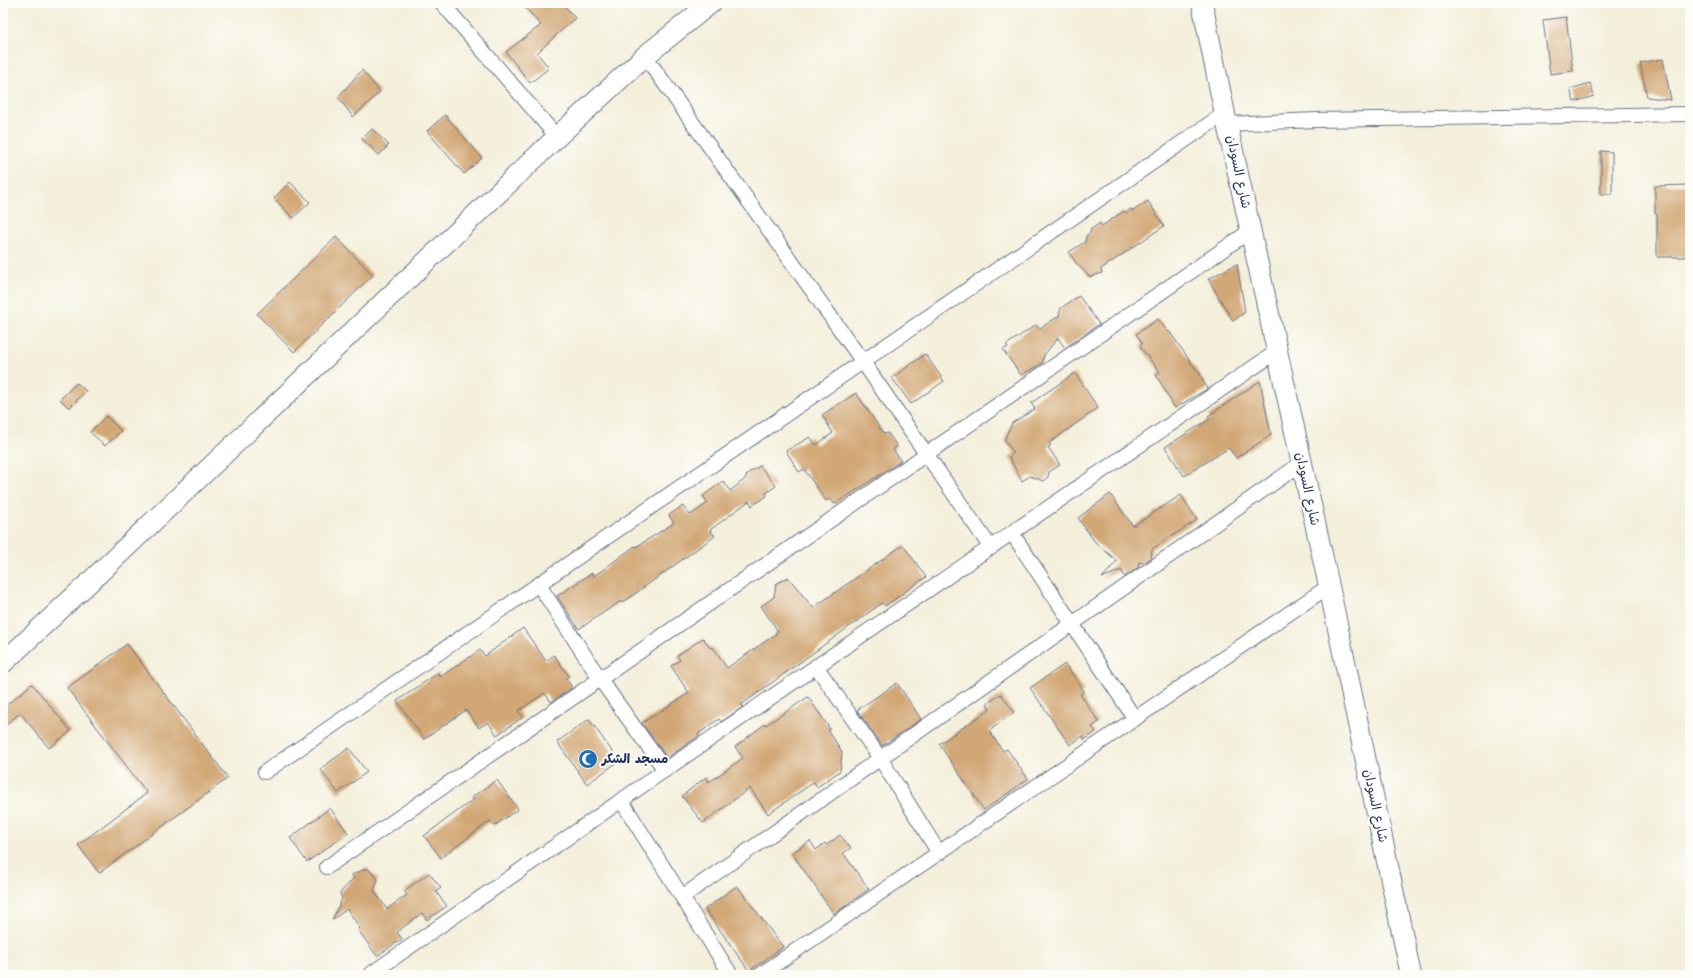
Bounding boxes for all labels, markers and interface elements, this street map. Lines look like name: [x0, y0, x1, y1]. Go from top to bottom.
street label: شارع السودان: [1220, 133, 1256, 211]
street label: شارع السودان: [1289, 450, 1325, 528]
mosque icon: مسجد الشكر: [577, 748, 599, 770]
place label: مسجد الشكر: [601, 749, 668, 770]
street label: شارع السودان: [1357, 767, 1393, 845]

